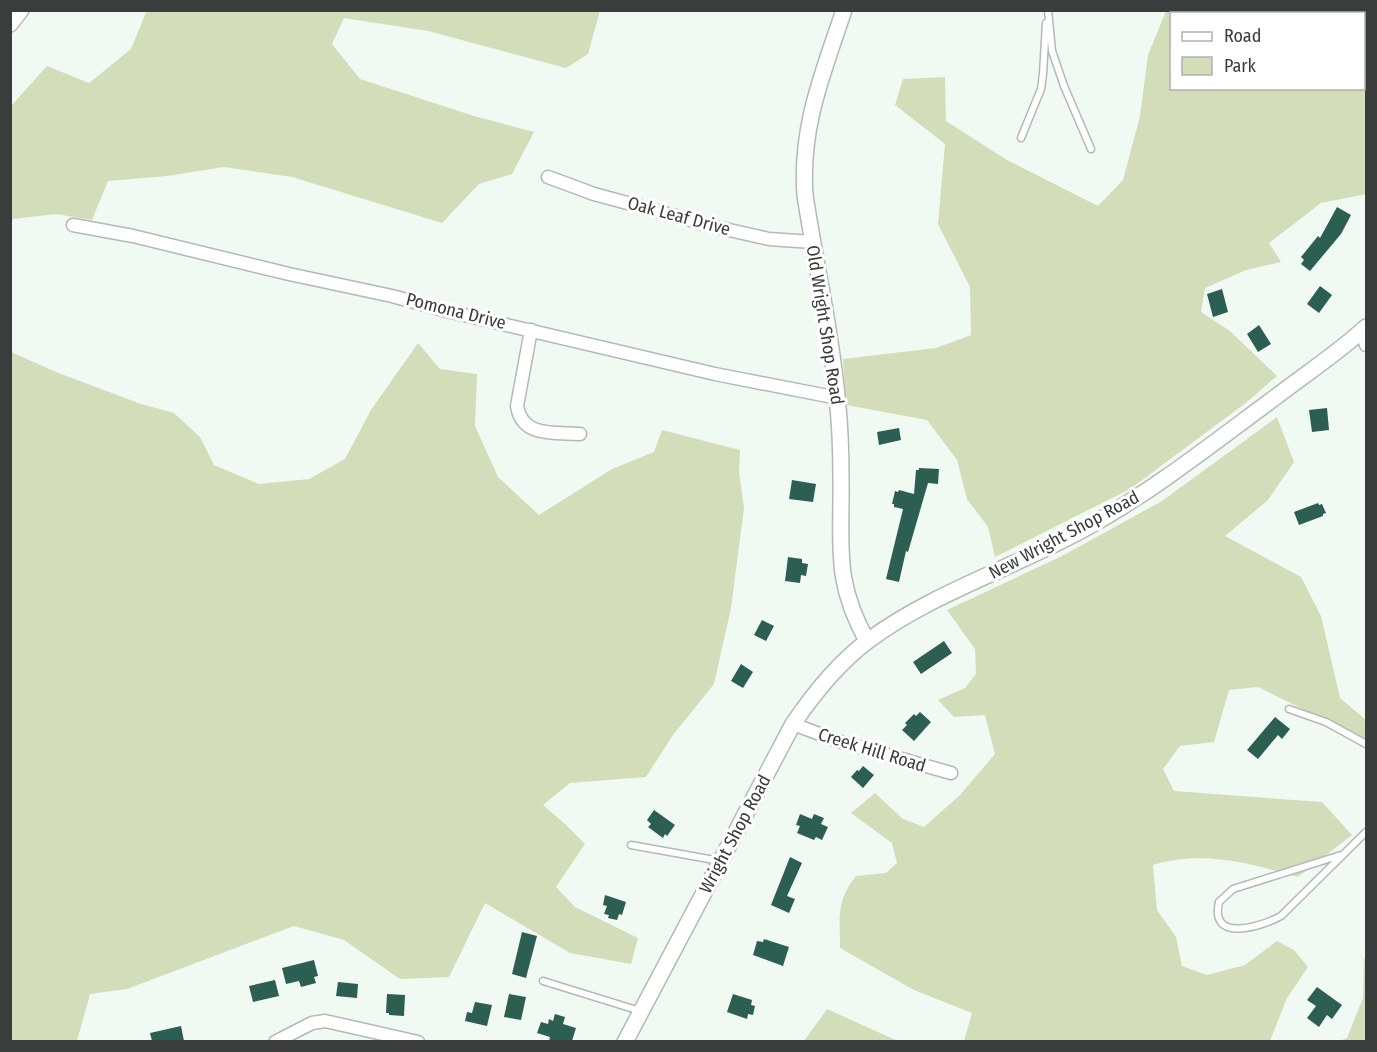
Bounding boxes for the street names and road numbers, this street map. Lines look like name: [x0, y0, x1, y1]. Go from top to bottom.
street label: Oak Leaf Drive: [625, 192, 733, 240]
street label: Old Wright Shop Road: [802, 244, 848, 406]
street label: Pomona Drive: [404, 288, 508, 334]
street label: New Wright Shop Road: [985, 486, 1143, 584]
street label: Creek Hill Road: [815, 723, 929, 777]
street label: Wright Shop Road: [694, 771, 776, 897]

